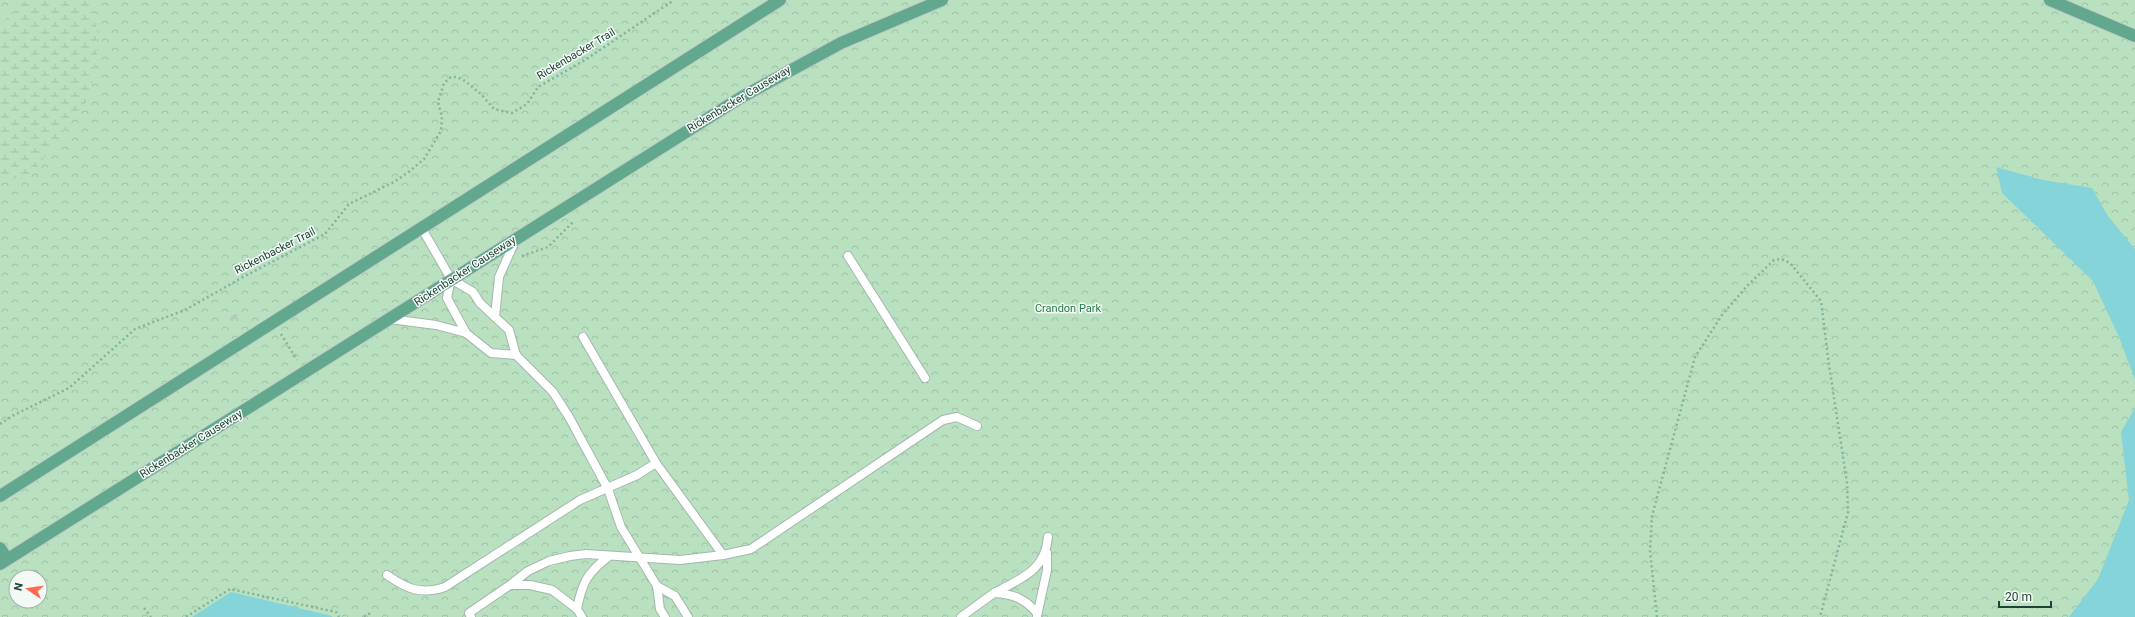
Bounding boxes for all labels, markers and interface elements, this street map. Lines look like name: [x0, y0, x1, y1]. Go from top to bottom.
street label: Rickenbacker Trail: [534, 25, 618, 83]
street label: Rickenbacker Causeway: [685, 63, 794, 135]
street label: Rickenbacker Trail: [232, 225, 318, 277]
street label: Rickenbacker Causeway: [412, 233, 519, 309]
park label: Crandon Park: [1035, 302, 1102, 315]
street label: Rickenbacker Causeway: [137, 407, 245, 481]
north arrow: [8, 569, 48, 609]
text: N: [12, 581, 26, 592]
scale bar: [1999, 583, 2051, 609]
text: 20 m: [2005, 590, 2032, 604]

